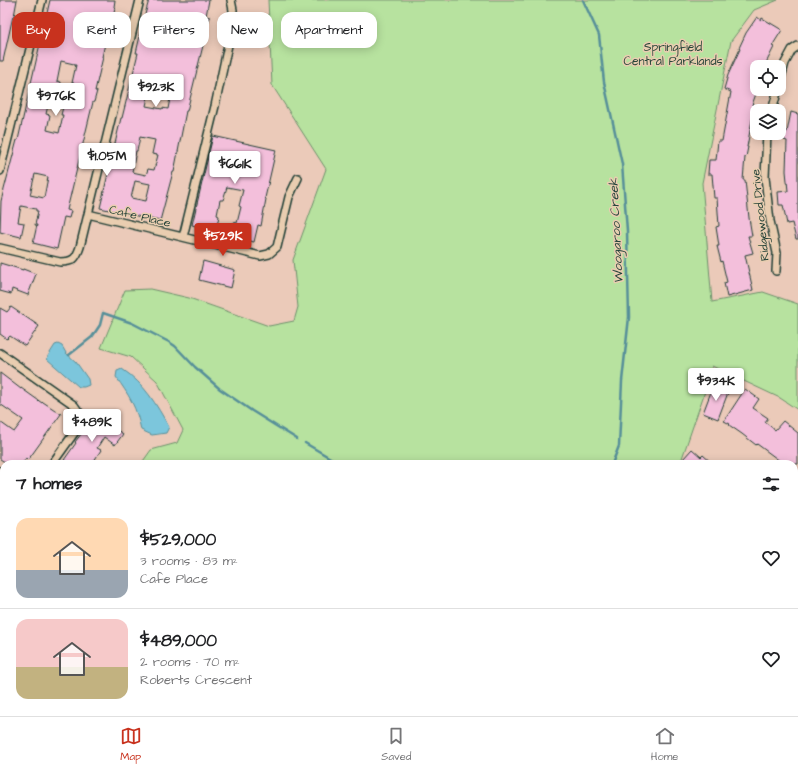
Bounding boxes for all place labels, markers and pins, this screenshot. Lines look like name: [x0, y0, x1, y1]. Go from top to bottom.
pin: $923K: [128, 74, 184, 108]
pin: $976K: [28, 83, 84, 117]
pin: $1.05M: [74, 143, 140, 177]
pin: $661K: [207, 151, 263, 185]
pin: $529K: [195, 223, 251, 257]
pin: $934K: [688, 368, 744, 402]
pin: $489K: [64, 409, 120, 443]

